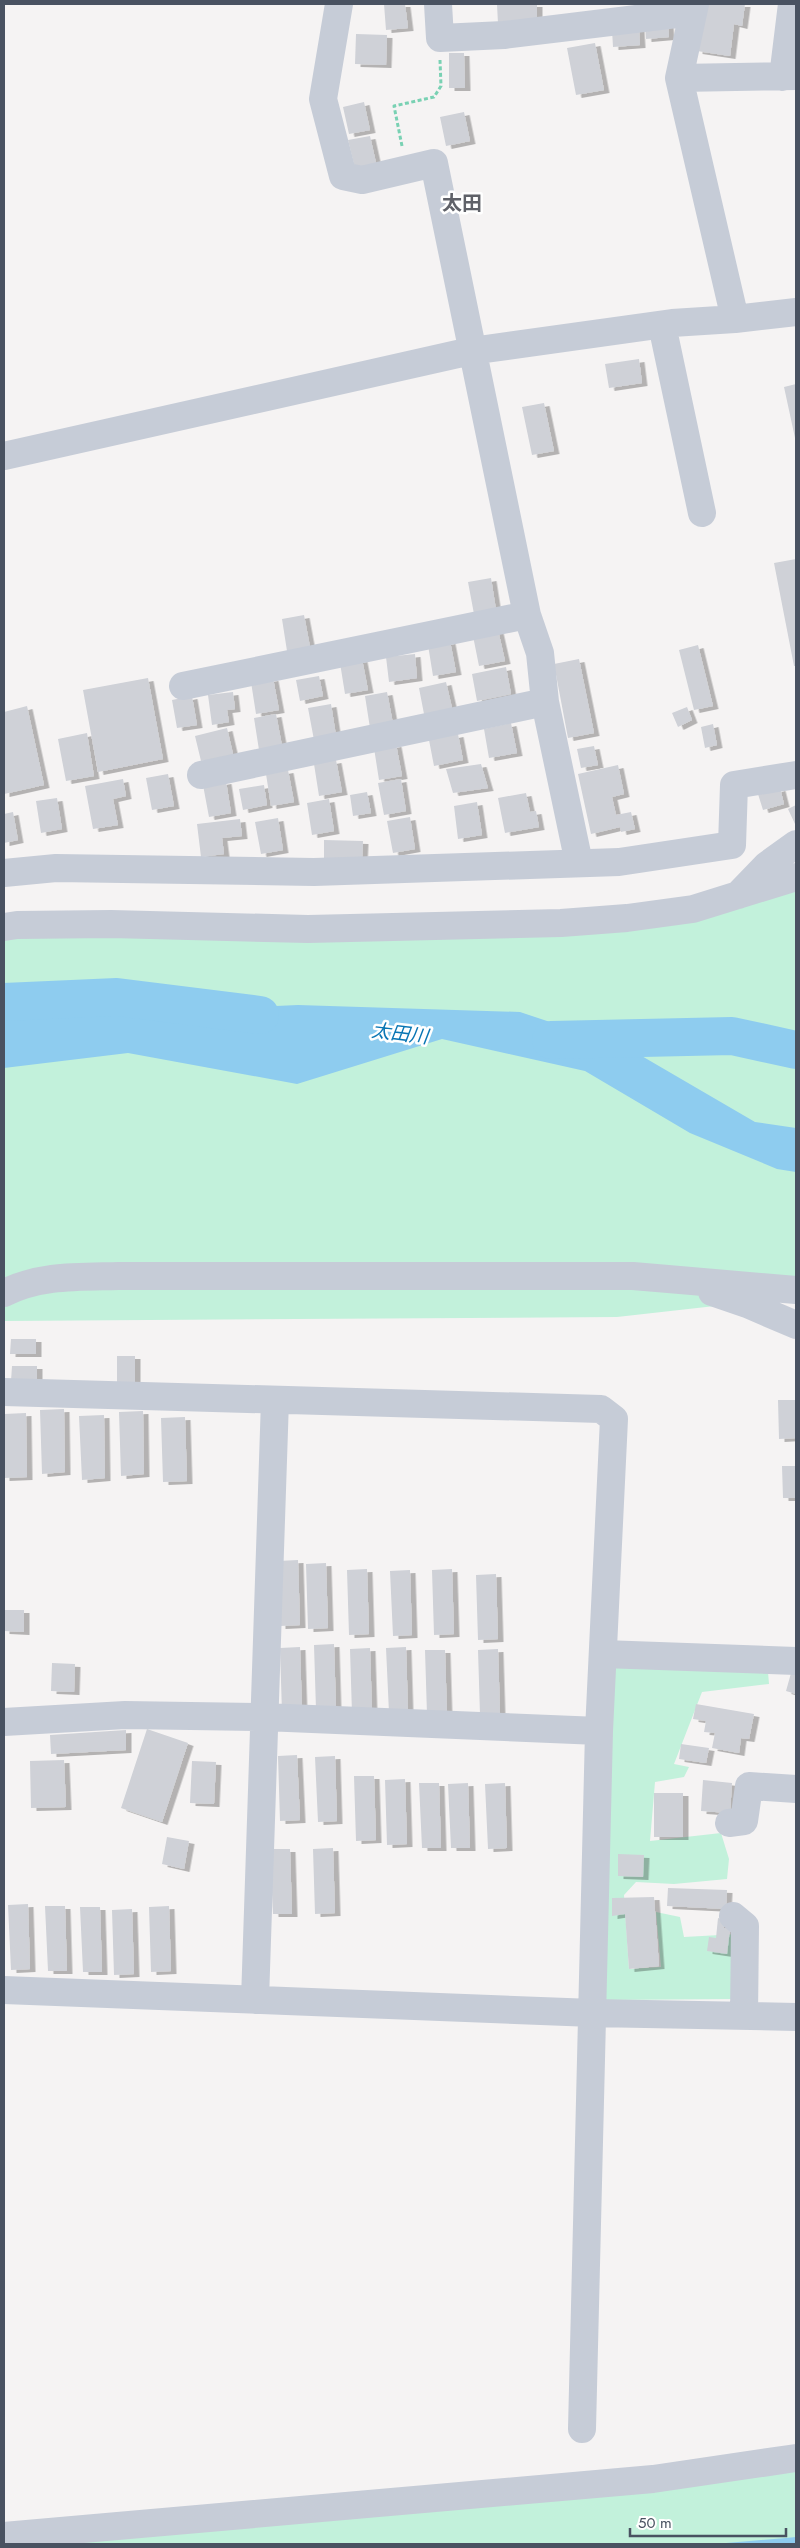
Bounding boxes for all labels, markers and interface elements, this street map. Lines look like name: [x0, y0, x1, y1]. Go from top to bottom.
district label: 太田: [442, 189, 482, 218]
water label: 太田川: [370, 1017, 432, 1051]
scale bar: [630, 2506, 786, 2538]
text: 50 m: [638, 2512, 672, 2534]

